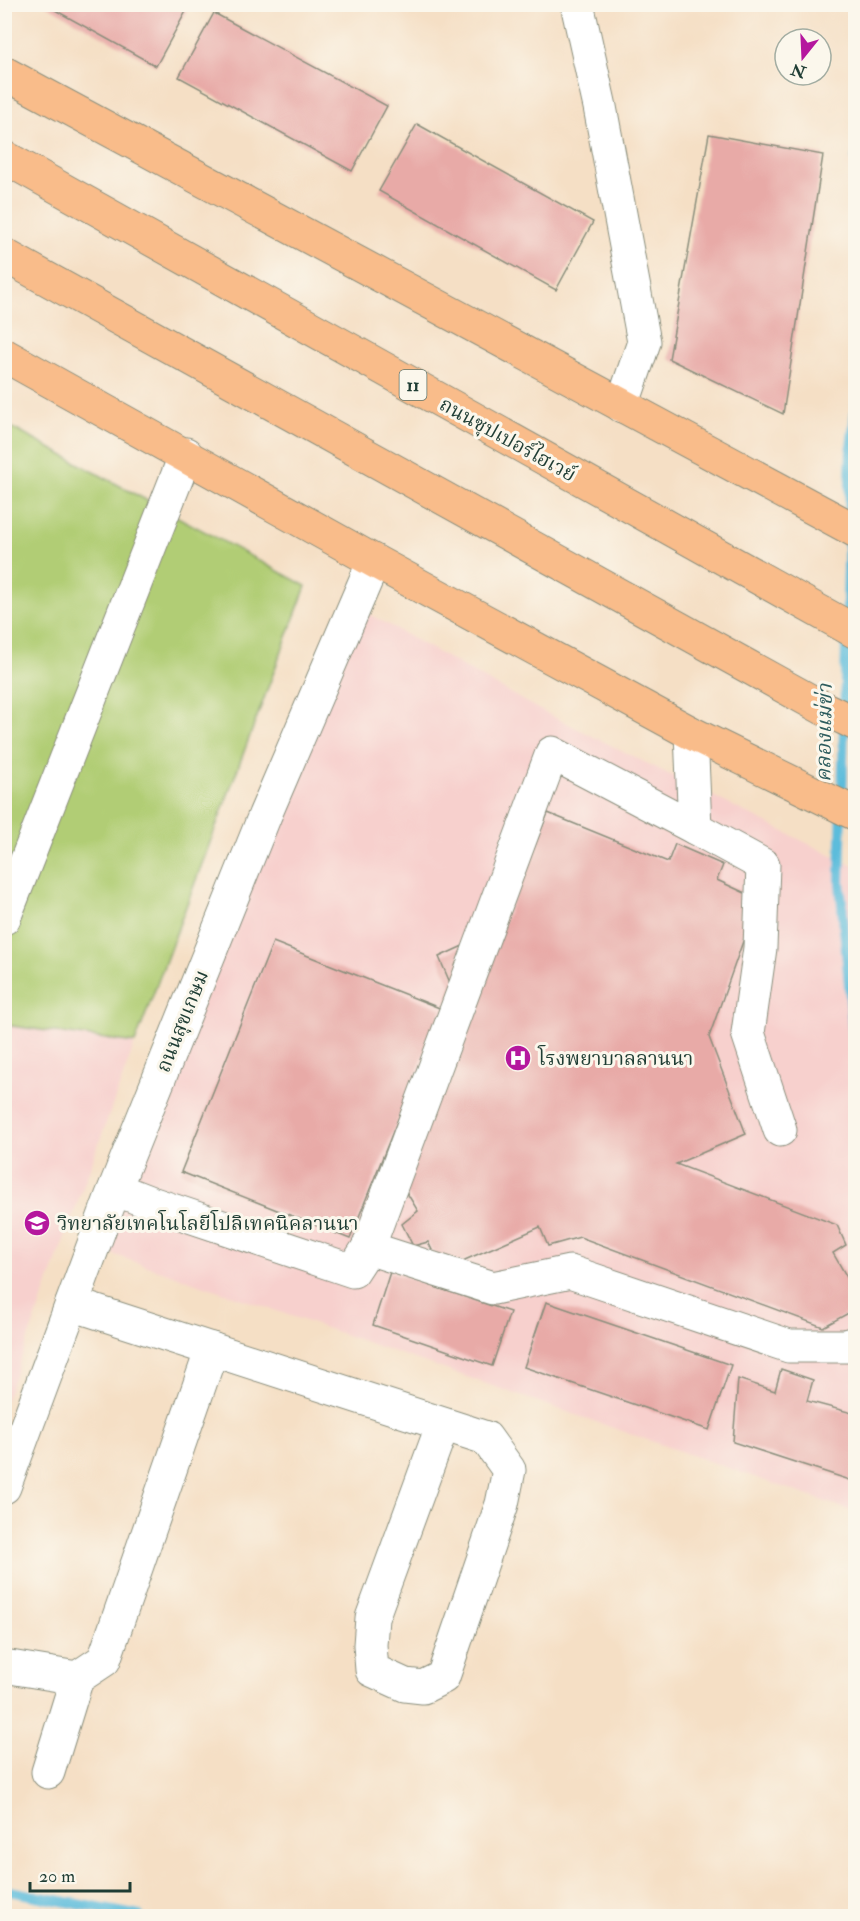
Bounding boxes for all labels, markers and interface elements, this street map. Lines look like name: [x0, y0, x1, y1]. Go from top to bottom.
north arrow: [773, 27, 833, 87]
text: N: [788, 58, 810, 82]
road number: 11: [400, 370, 426, 400]
street label: ถนนซุปเปอร์ไฮเวย์: [435, 391, 581, 487]
water label: คลองแม่ข่า: [810, 683, 839, 782]
street label: ถนนสุขเกษม: [151, 966, 214, 1076]
hospital icon: โรงพยาบาลลานนา: [503, 1043, 533, 1073]
place label: โรงพยาบาลลานนา: [537, 1044, 693, 1071]
school or university icon: วิทยาลัยเทคโนโลยีโปลิเทคนิคลานนา: [22, 1208, 52, 1238]
place label: วิทยาลัยเทคโนโลยีโปลิเทคนิคลานนา: [57, 1209, 359, 1236]
scale bar: [30, 1855, 130, 1893]
text: 20 m: [39, 1865, 75, 1888]

